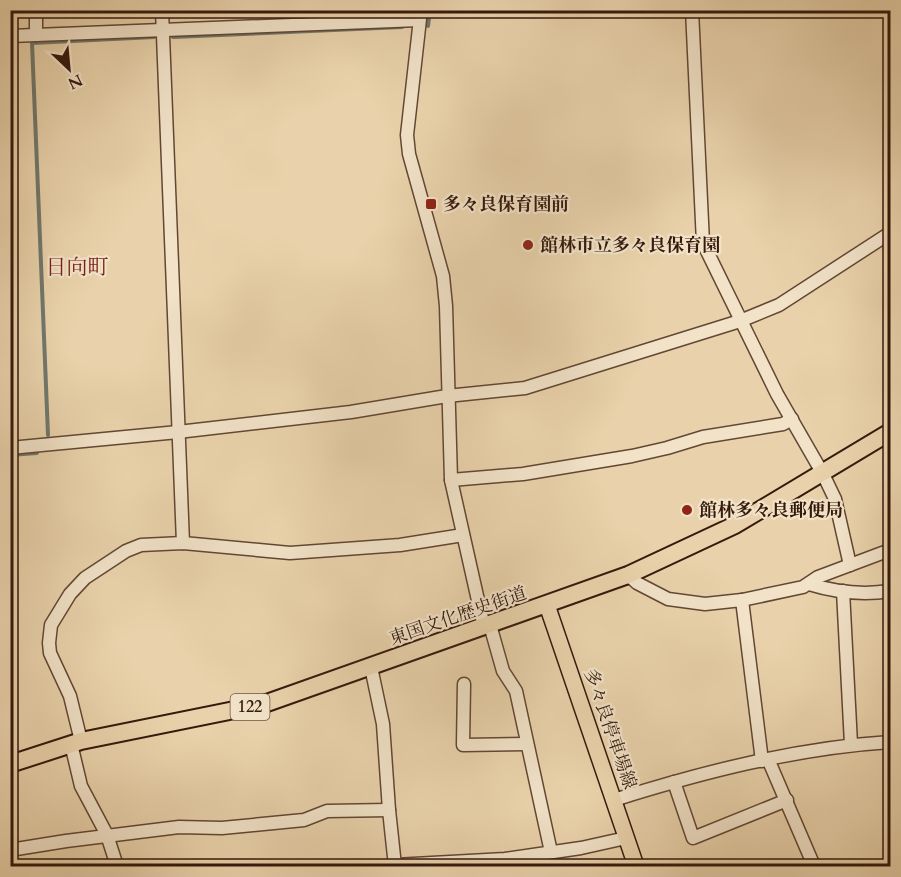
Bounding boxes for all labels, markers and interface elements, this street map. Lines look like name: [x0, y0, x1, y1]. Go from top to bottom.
north arrow: [39, 39, 99, 99]
text: N: [64, 69, 86, 95]
place label: 多々良保育園前: [443, 192, 569, 217]
marker: 多々良保育園前: [424, 197, 438, 211]
place label: 館林市立多々良保育園: [540, 233, 720, 258]
marker: 館林市立多々良保育園: [521, 238, 535, 252]
district label: 日向町: [46, 253, 109, 282]
place label: 館林多々良郵便局: [699, 498, 843, 523]
marker: 館林多々良郵便局: [680, 503, 694, 517]
street label: 東国文化歴史街道: [386, 581, 530, 651]
street label: 多々良停車場線: [578, 665, 642, 793]
road number: 122: [230, 694, 270, 720]

